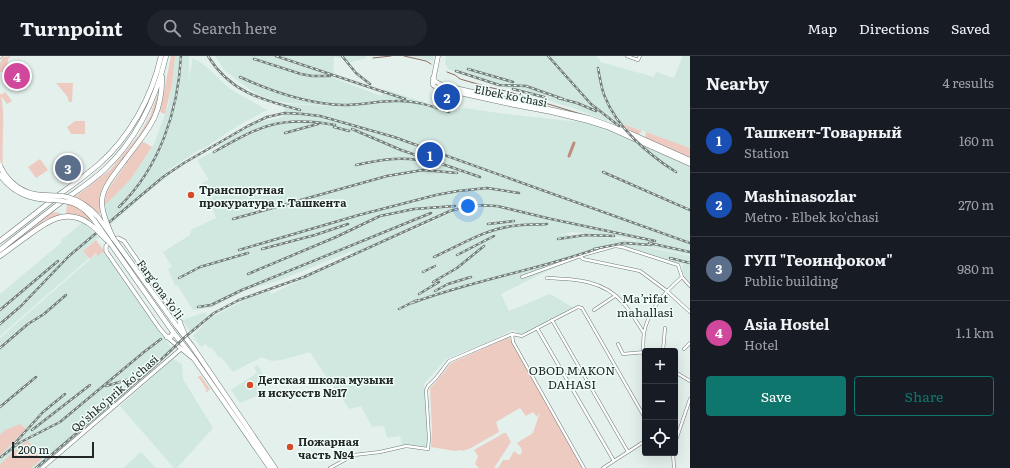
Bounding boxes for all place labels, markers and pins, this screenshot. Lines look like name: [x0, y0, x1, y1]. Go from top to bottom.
pin: 4: [4, 61, 30, 91]
pin: 2: [434, 82, 460, 112]
pin: 1: [417, 140, 443, 170]
pin: 3: [55, 153, 81, 183]
place label: Транспортная прокуратура г. Ташкента: [199, 181, 347, 210]
marker: Транспортная прокуратура г. Ташкента: [186, 190, 196, 200]
place label: Детская школа музыки и искусств №17: [258, 371, 394, 400]
marker: Детская школа музыки и искусств №17: [245, 380, 255, 390]
place label: Пожарная часть №4: [298, 433, 359, 462]
marker: Пожарная часть №4: [285, 442, 295, 452]

